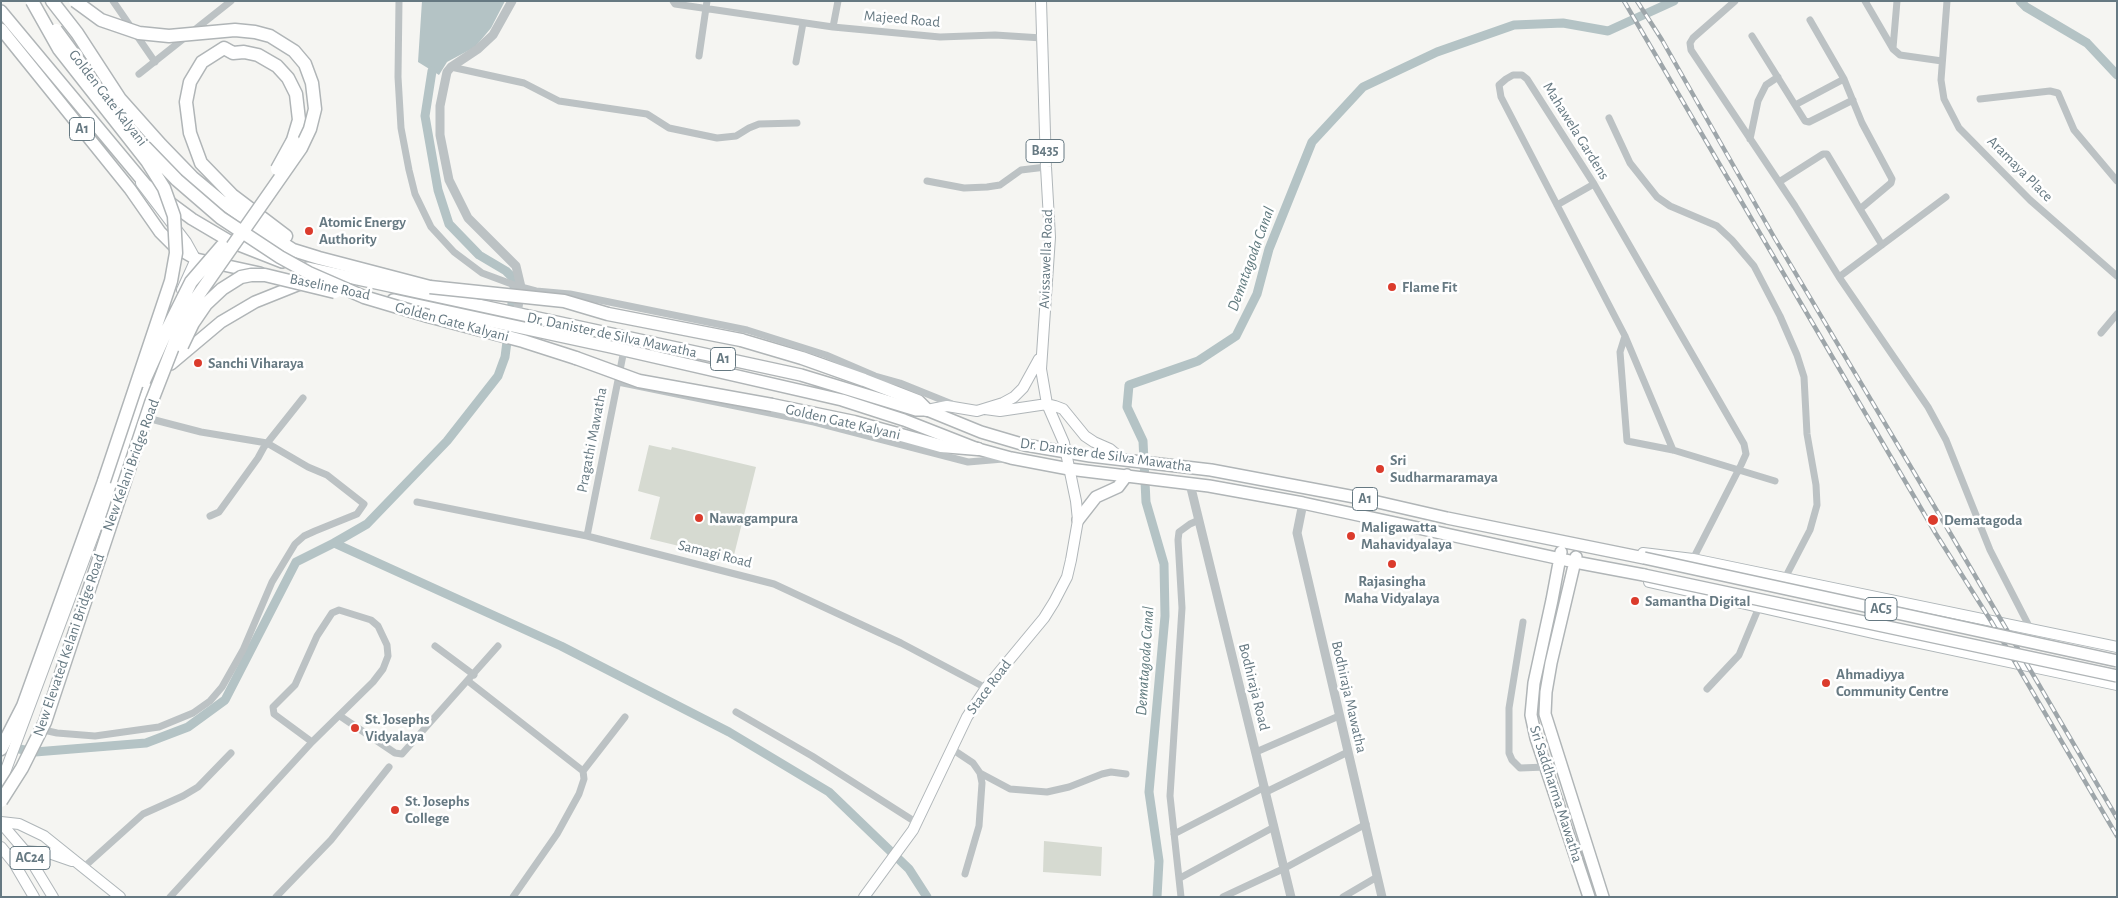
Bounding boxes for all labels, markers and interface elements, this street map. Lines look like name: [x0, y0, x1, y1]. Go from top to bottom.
street label: Majeed Road: [863, 7, 941, 31]
street label: Golden Gate Kalyani: [65, 46, 151, 150]
street label: Mahawela Gardens: [1539, 79, 1613, 183]
road number: A1: [70, 118, 94, 140]
street label: Aramaya Place: [1983, 132, 2057, 206]
road number: B435: [1026, 140, 1064, 162]
water label: Dematagoda Canal: [1223, 204, 1279, 314]
street label: Avissawella Road: [1035, 209, 1057, 309]
place label: Atomic Energy Authority: [319, 213, 406, 248]
marker: Atomic Energy Authority: [303, 225, 315, 237]
street label: Baseline Road: [288, 270, 372, 304]
place label: Flame Fit: [1402, 278, 1457, 296]
marker: Flame Fit: [1386, 281, 1398, 293]
street label: Golden Gate Kalyani: [393, 298, 511, 346]
street label: Dr. Danister de Silva Mawatha: [525, 308, 699, 362]
road number: A1: [710, 348, 736, 370]
place label: Sanchi Viharaya: [208, 354, 304, 372]
marker: Sanchi Viharaya: [192, 357, 204, 369]
street label: Pragathi Mawatha: [573, 386, 611, 494]
street label: New Kelani Bridge Road: [99, 397, 163, 533]
street label: Golden Gate Kalyani: [784, 400, 902, 444]
street label: Dr. Danister de Silva Mawatha: [1019, 434, 1193, 476]
place label: Sri Sudharmaramaya: [1390, 451, 1498, 486]
marker: Sri Sudharmaramaya: [1374, 463, 1386, 475]
road number: A1: [1352, 488, 1378, 510]
place label: Nawagampura: [709, 509, 798, 527]
place label: Dematagoda: [1944, 511, 2022, 529]
marker: Nawagampura: [693, 512, 705, 524]
marker: Dematagoda: [1926, 513, 1940, 527]
place label: Maligawatta Mahavidyalaya: [1361, 518, 1452, 553]
marker: Maligawatta Mahavidyalaya: [1345, 530, 1357, 542]
street label: Samagi Road: [676, 536, 754, 572]
street label: New Elevated Kelani Bridge Road: [29, 551, 109, 739]
marker: Rajasingha Maha Vidyalaya: [1386, 558, 1398, 570]
place label: Rajasingha Maha Vidyalaya: [1344, 572, 1440, 607]
place label: Samantha Digital: [1645, 592, 1750, 610]
marker: Samantha Digital: [1629, 595, 1641, 607]
road number: AC5: [1865, 598, 1897, 620]
water label: Dematagoda Canal: [1132, 606, 1158, 716]
street label: Bodhiraja Mawatha: [1327, 639, 1371, 755]
street label: Bodhiraja Road: [1234, 641, 1274, 733]
street label: Stace Road: [963, 656, 1015, 718]
place label: Ahmadiyya Community Centre: [1836, 665, 1948, 700]
marker: Ahmadiyya Community Centre: [1820, 677, 1832, 689]
place label: St. Josephs Vidyalaya: [365, 710, 429, 745]
marker: St. Josephs Vidyalaya: [349, 722, 361, 734]
street label: Sri Saddharma Mawatha: [1525, 723, 1587, 865]
place label: St. Josephs College: [405, 792, 469, 827]
marker: St. Josephs College: [389, 804, 401, 816]
road number: AC24: [10, 846, 50, 870]

